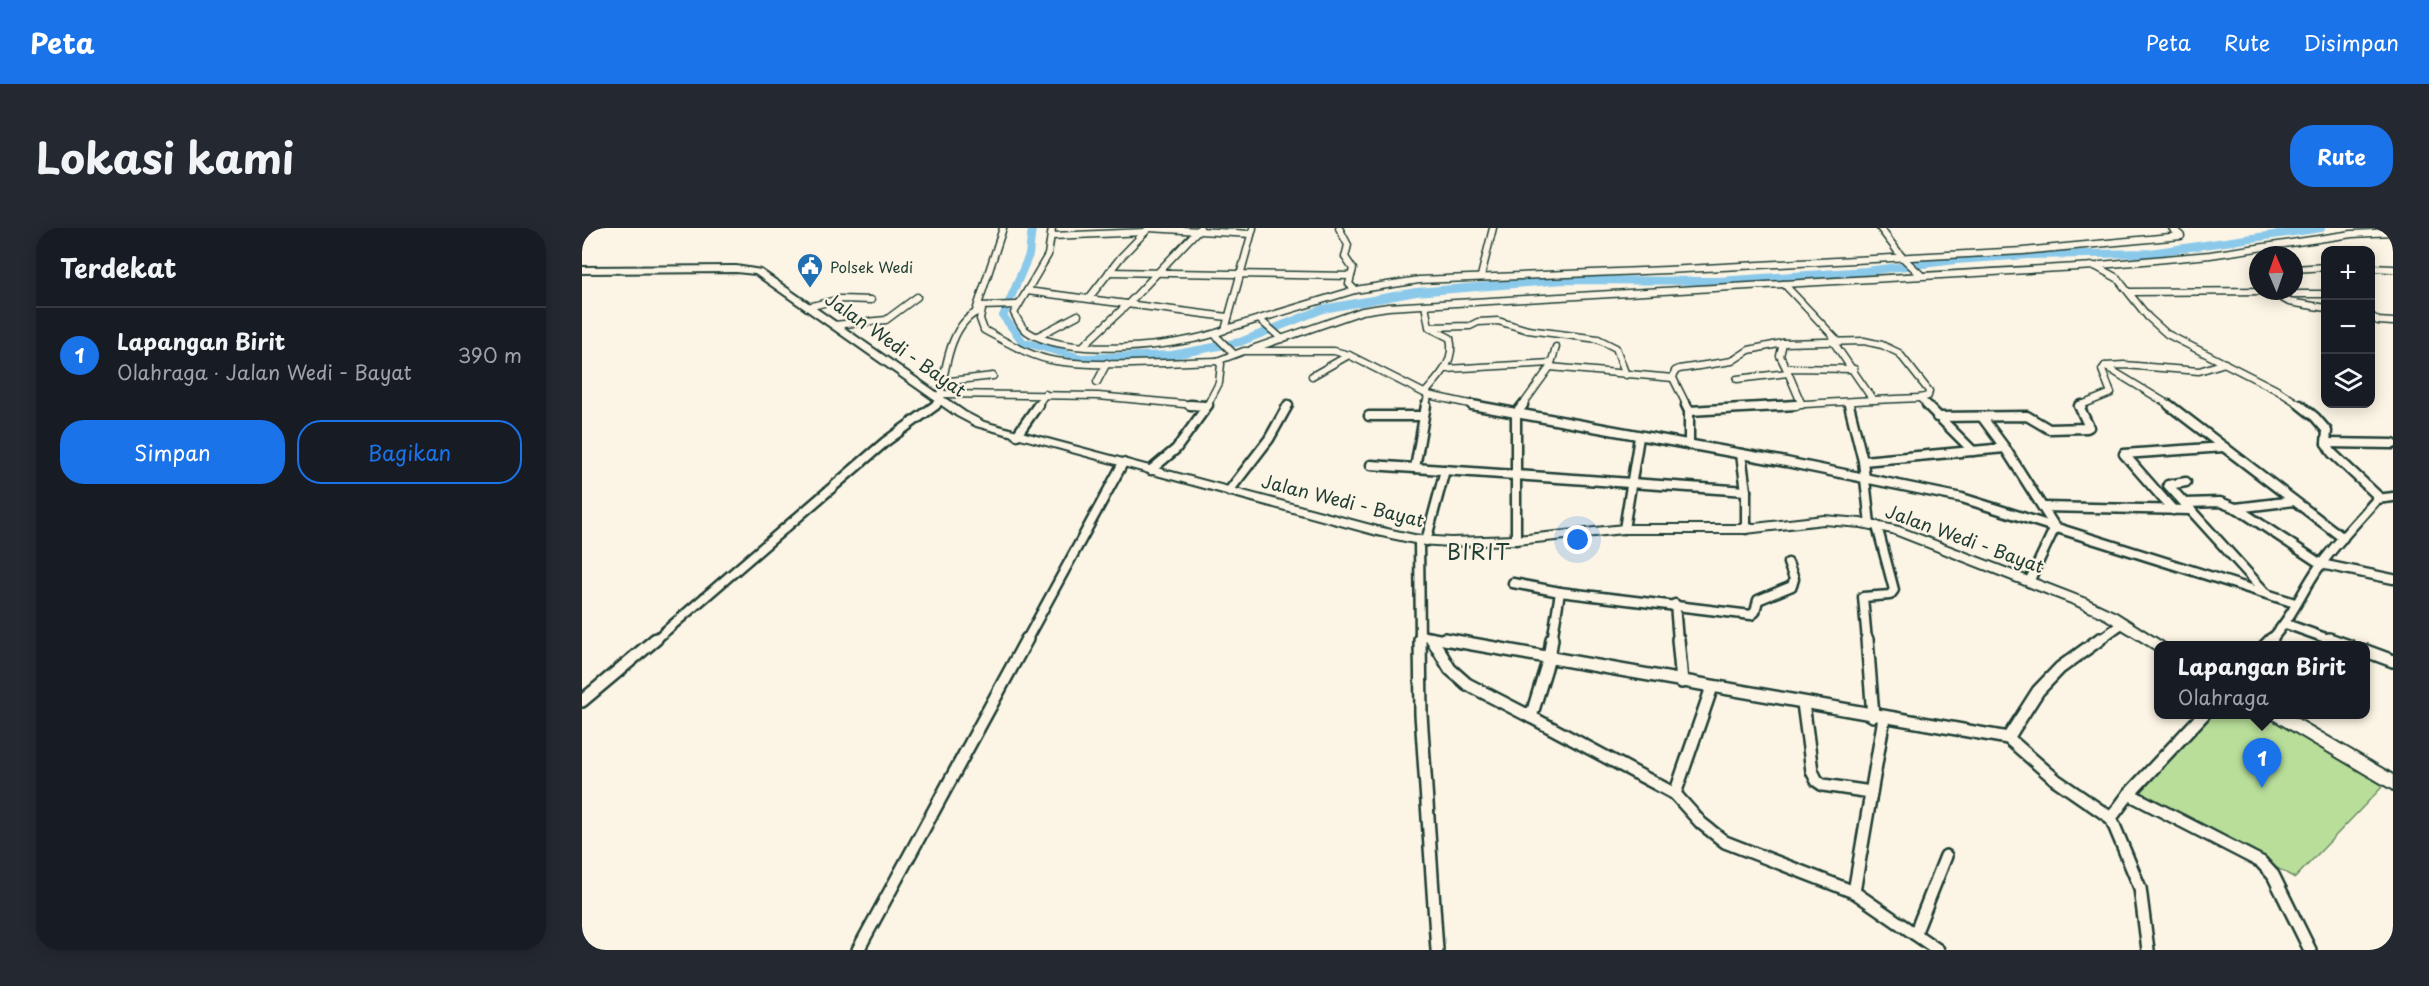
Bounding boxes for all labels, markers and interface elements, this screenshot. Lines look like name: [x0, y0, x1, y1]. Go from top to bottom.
text: Peta: [30, 21, 95, 64]
text: Peta: [2146, 26, 2191, 58]
text: Rute: [2224, 26, 2270, 58]
text: Disimpan: [2303, 26, 2399, 58]
text: Lokasi kami: [36, 125, 294, 188]
button: Rute: [2290, 125, 2393, 187]
north arrow: [2249, 246, 2303, 300]
map controls: [2321, 246, 2375, 408]
button: +: [2321, 246, 2375, 300]
text: Terdekat: [60, 248, 177, 287]
public building icon: Polsek Wedi: [795, 251, 825, 289]
place label: Polsek Wedi: [830, 255, 913, 278]
street label: Jalan Wedi - Bayat: [820, 285, 972, 403]
button: −: [2321, 300, 2375, 354]
text: Lapangan Birit: [117, 324, 285, 357]
text: 1: [75, 340, 84, 370]
text: 390 m: [458, 340, 522, 370]
button: layers: [2321, 354, 2375, 408]
text: Olahraga · Jalan Wedi - Bayat: [117, 357, 412, 387]
button: Simpan: [60, 420, 285, 484]
button: Bagikan: [297, 420, 522, 484]
street label: Jalan Wedi - Bayat: [1259, 467, 1427, 533]
street label: Jalan Wedi - Bayat: [1882, 497, 2048, 579]
your location: [1563, 525, 1592, 554]
district label: BIRIT: [1447, 535, 1511, 567]
popup: [2154, 641, 2370, 719]
text: Lapangan Birit: [2178, 649, 2346, 682]
text: Olahraga: [2178, 682, 2269, 712]
pin: 1: [2242, 738, 2282, 788]

